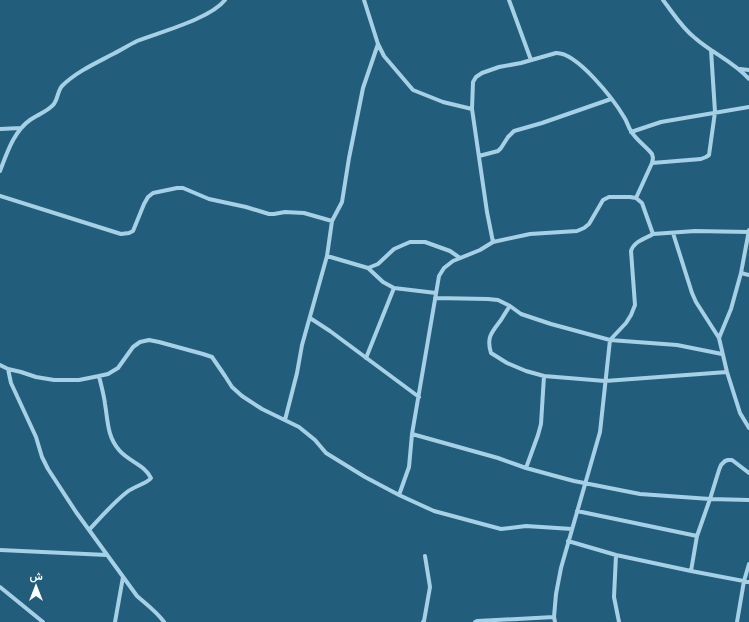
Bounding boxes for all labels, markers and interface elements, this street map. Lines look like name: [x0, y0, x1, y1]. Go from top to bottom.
north arrow: [16, 566, 56, 606]
text: ش: [29, 568, 43, 584]

